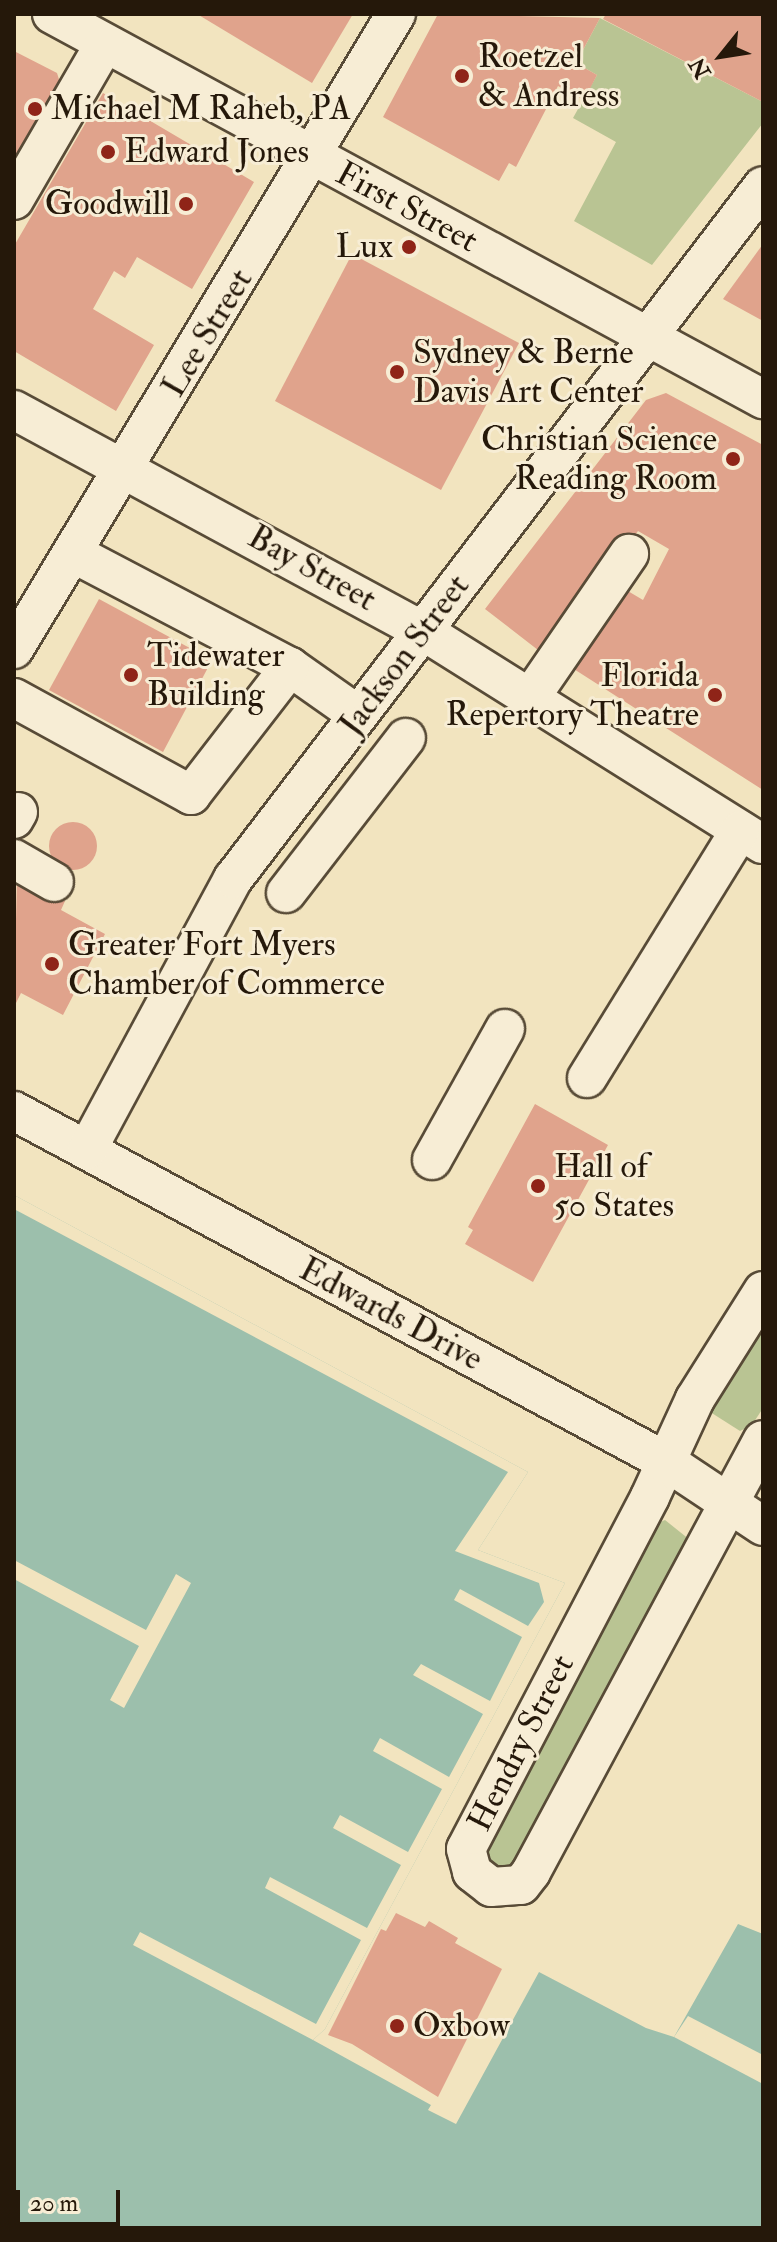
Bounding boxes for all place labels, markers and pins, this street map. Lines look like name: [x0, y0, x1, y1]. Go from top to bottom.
place label: Roetzel & Andress: [478, 36, 619, 116]
marker: Roetzel & Andress: [453, 67, 471, 85]
place label: Michael M Raheb, PA: [51, 89, 351, 129]
marker: Michael M Raheb, PA: [26, 100, 44, 118]
place label: Edward Jones: [124, 132, 309, 172]
marker: Edward Jones: [99, 143, 117, 161]
place label: Goodwill: [45, 184, 170, 224]
marker: Goodwill: [177, 195, 195, 213]
place label: Lux: [336, 227, 393, 267]
marker: Lux: [400, 238, 418, 256]
place label: Sydney & Berne Davis Art Center: [413, 332, 643, 412]
marker: Sydney & Berne Davis Art Center: [388, 363, 406, 381]
place label: Christian Science Reading Room: [481, 419, 717, 498]
marker: Christian Science Reading Room: [724, 450, 742, 468]
place label: Tidewater Building: [147, 635, 284, 714]
place label: Florida Repertory Theatre: [446, 655, 699, 734]
marker: Tidewater Building: [122, 666, 140, 684]
marker: Florida Repertory Theatre: [706, 686, 724, 704]
place label: Greater Fort Myers Chamber of Commerce: [68, 924, 385, 1004]
marker: Greater Fort Myers Chamber of Commerce: [43, 955, 61, 973]
place label: Hall of 50 States: [554, 1146, 674, 1226]
marker: Hall of 50 States: [529, 1177, 547, 1195]
place label: Oxbow: [413, 2006, 510, 2046]
marker: Oxbow: [388, 2017, 406, 2035]

